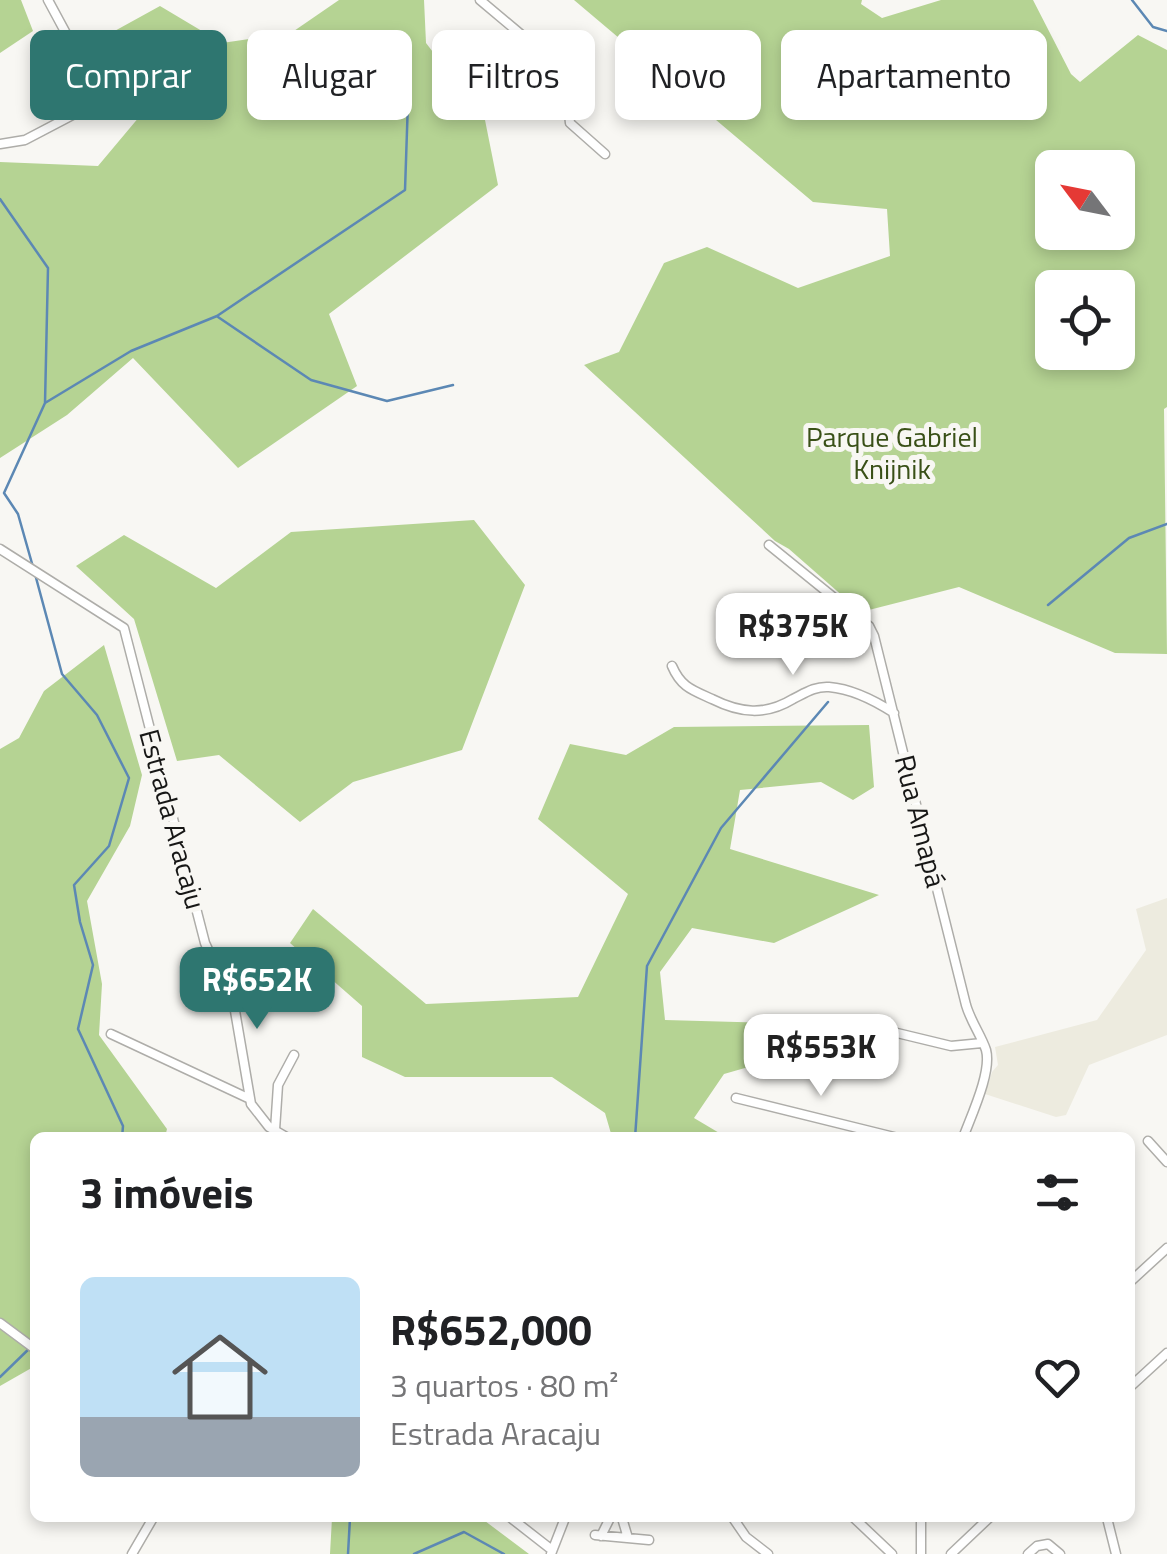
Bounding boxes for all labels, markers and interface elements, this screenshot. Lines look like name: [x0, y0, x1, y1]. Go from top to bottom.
chip: Comprar: [30, 30, 227, 120]
chip: Alugar: [247, 30, 412, 120]
chip: Filtros: [432, 30, 595, 120]
chip: Novo: [615, 30, 761, 120]
chip: Apartamento: [781, 30, 1047, 120]
north arrow: [1035, 150, 1135, 250]
map controls: [1035, 150, 1135, 370]
button: locate: [1035, 270, 1135, 370]
park label: Parque Gabriel Knijnik: [806, 415, 978, 490]
pin: R$375K: [712, 593, 874, 678]
text: R$375K: [738, 601, 848, 649]
street label: Estrada Aracaju: [128, 724, 218, 914]
street label: Rua Amapá: [884, 750, 958, 892]
pin: R$652K: [176, 947, 338, 1032]
text: R$652K: [202, 955, 312, 1003]
pin: R$553K: [740, 1014, 902, 1099]
text: R$553K: [766, 1022, 876, 1070]
text: 3 imóveis: [80, 1160, 254, 1224]
icon: filters: [1030, 1165, 1085, 1220]
text: R$652,000: [390, 1297, 592, 1361]
icon: home: [160, 1317, 280, 1437]
icon: heart: [1030, 1350, 1085, 1405]
text: 3 quartos · 80 m²: [390, 1361, 619, 1409]
text: Estrada Aracaju: [390, 1409, 601, 1457]

